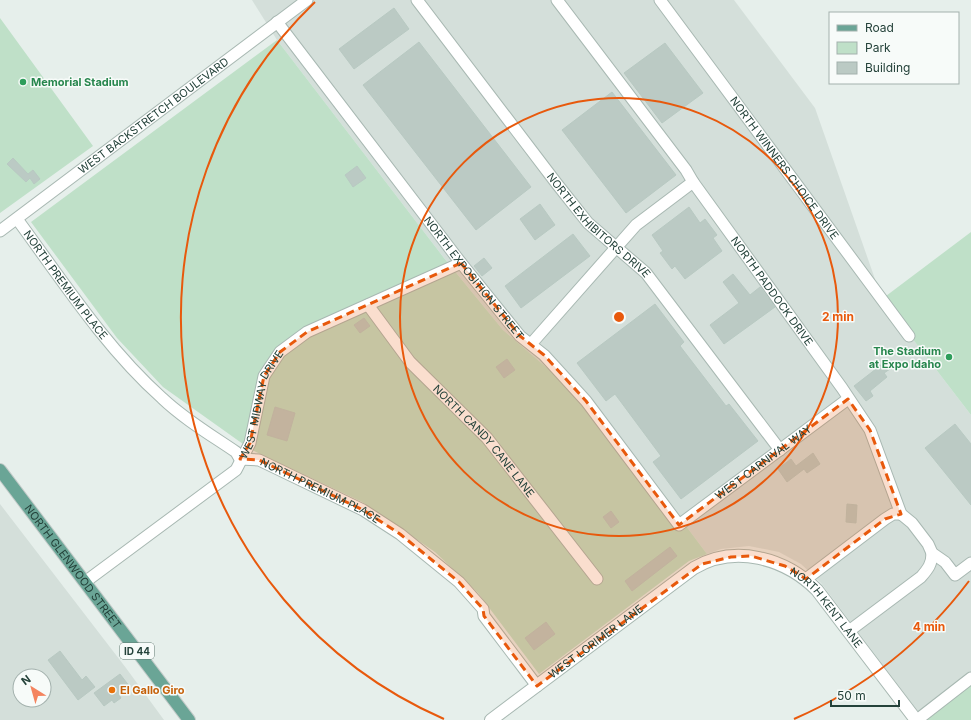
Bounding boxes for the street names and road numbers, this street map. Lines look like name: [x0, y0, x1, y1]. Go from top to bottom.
street label: WEST BACKSTRETCH BOULEVARD: [75, 54, 231, 177]
street label: NORTH WINNERS CHOICE DRIVE: [727, 94, 842, 242]
street label: NORTH EXHIBITORS DRIVE: [544, 170, 654, 280]
street label: NORTH EXPOSITION STREET: [421, 214, 527, 342]
street label: NORTH PREMIUM PLACE: [21, 228, 111, 342]
street label: NORTH PADDOCK DRIVE: [728, 234, 816, 348]
street label: WEST MIDWAY DRIVE: [236, 347, 286, 461]
street label: NORTH CANDY CANE LANE: [430, 382, 538, 500]
street label: WEST CARNIVAL WAY: [712, 421, 815, 503]
street label: NORTH PREMIUM PLACE: [258, 455, 383, 526]
street label: NORTH GLENWOOD STREET: [22, 502, 124, 631]
street label: NORTH KENT LANE: [787, 564, 865, 651]
street label: WEST LORIMER LANE: [546, 602, 646, 681]
road number: ID 44: [120, 643, 154, 659]

